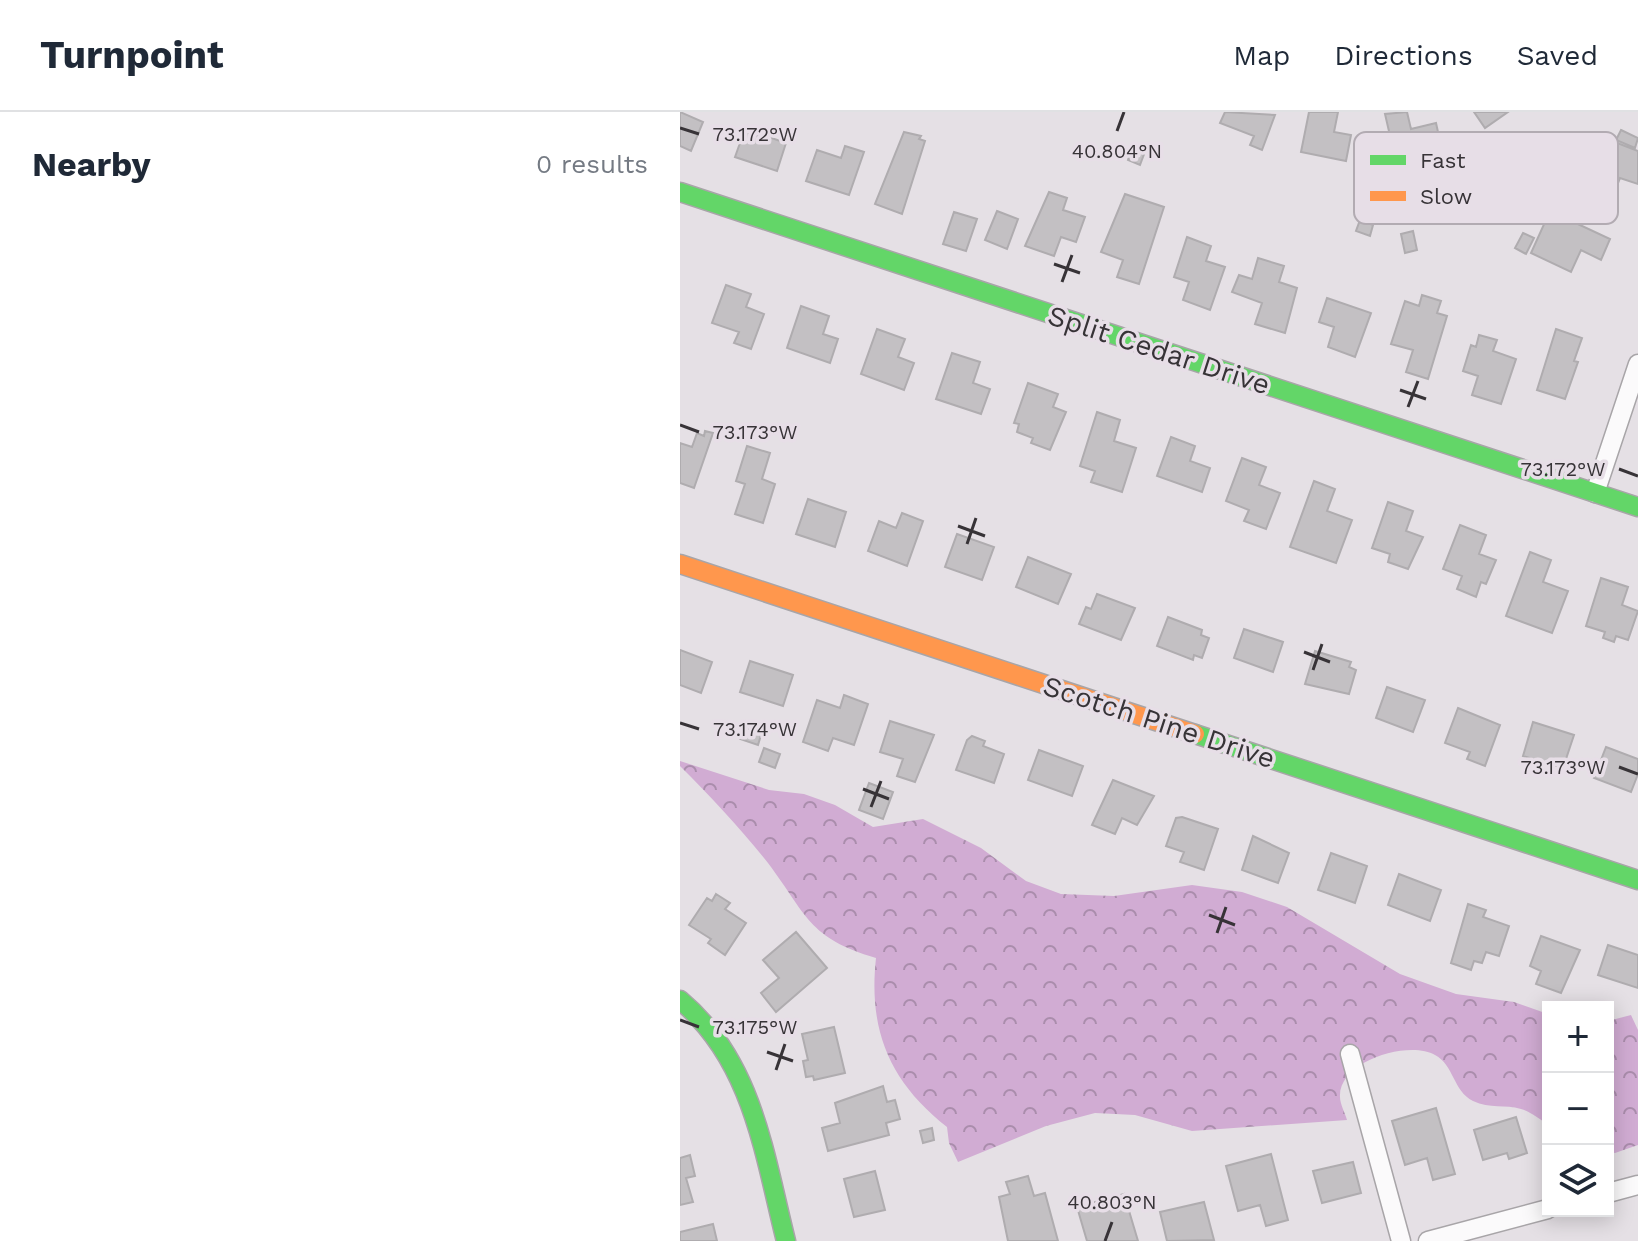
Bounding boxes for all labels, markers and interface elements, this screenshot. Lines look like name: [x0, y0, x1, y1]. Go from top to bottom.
text: Turnpoint: [40, 33, 224, 77]
text: Map: [1233, 39, 1290, 72]
text: Directions: [1334, 39, 1473, 72]
text: Saved: [1517, 39, 1598, 72]
text: 73.172°W: [713, 122, 797, 146]
legend: [1354, 132, 1618, 224]
text: 40.804°N: [1072, 139, 1162, 163]
text: Nearby: [32, 144, 151, 184]
text: Fast: [1420, 148, 1466, 173]
text: 0 results: [536, 149, 648, 179]
text: Slow: [1420, 184, 1472, 209]
street label: Split Cedar Drive: [1044, 299, 1274, 401]
text: 73.173°W: [713, 420, 797, 444]
text: 73.172°W: [1521, 457, 1605, 481]
street label: Scotch Pine Drive: [1039, 669, 1279, 775]
text: 73.174°W: [713, 717, 797, 741]
text: 73.173°W: [1521, 755, 1605, 779]
map controls: [1542, 1001, 1614, 1217]
button: +: [1542, 1001, 1614, 1073]
text: 73.175°W: [713, 1015, 797, 1039]
button: −: [1542, 1073, 1614, 1145]
button: layers: [1542, 1145, 1614, 1217]
text: 40.803°N: [1067, 1190, 1157, 1214]

